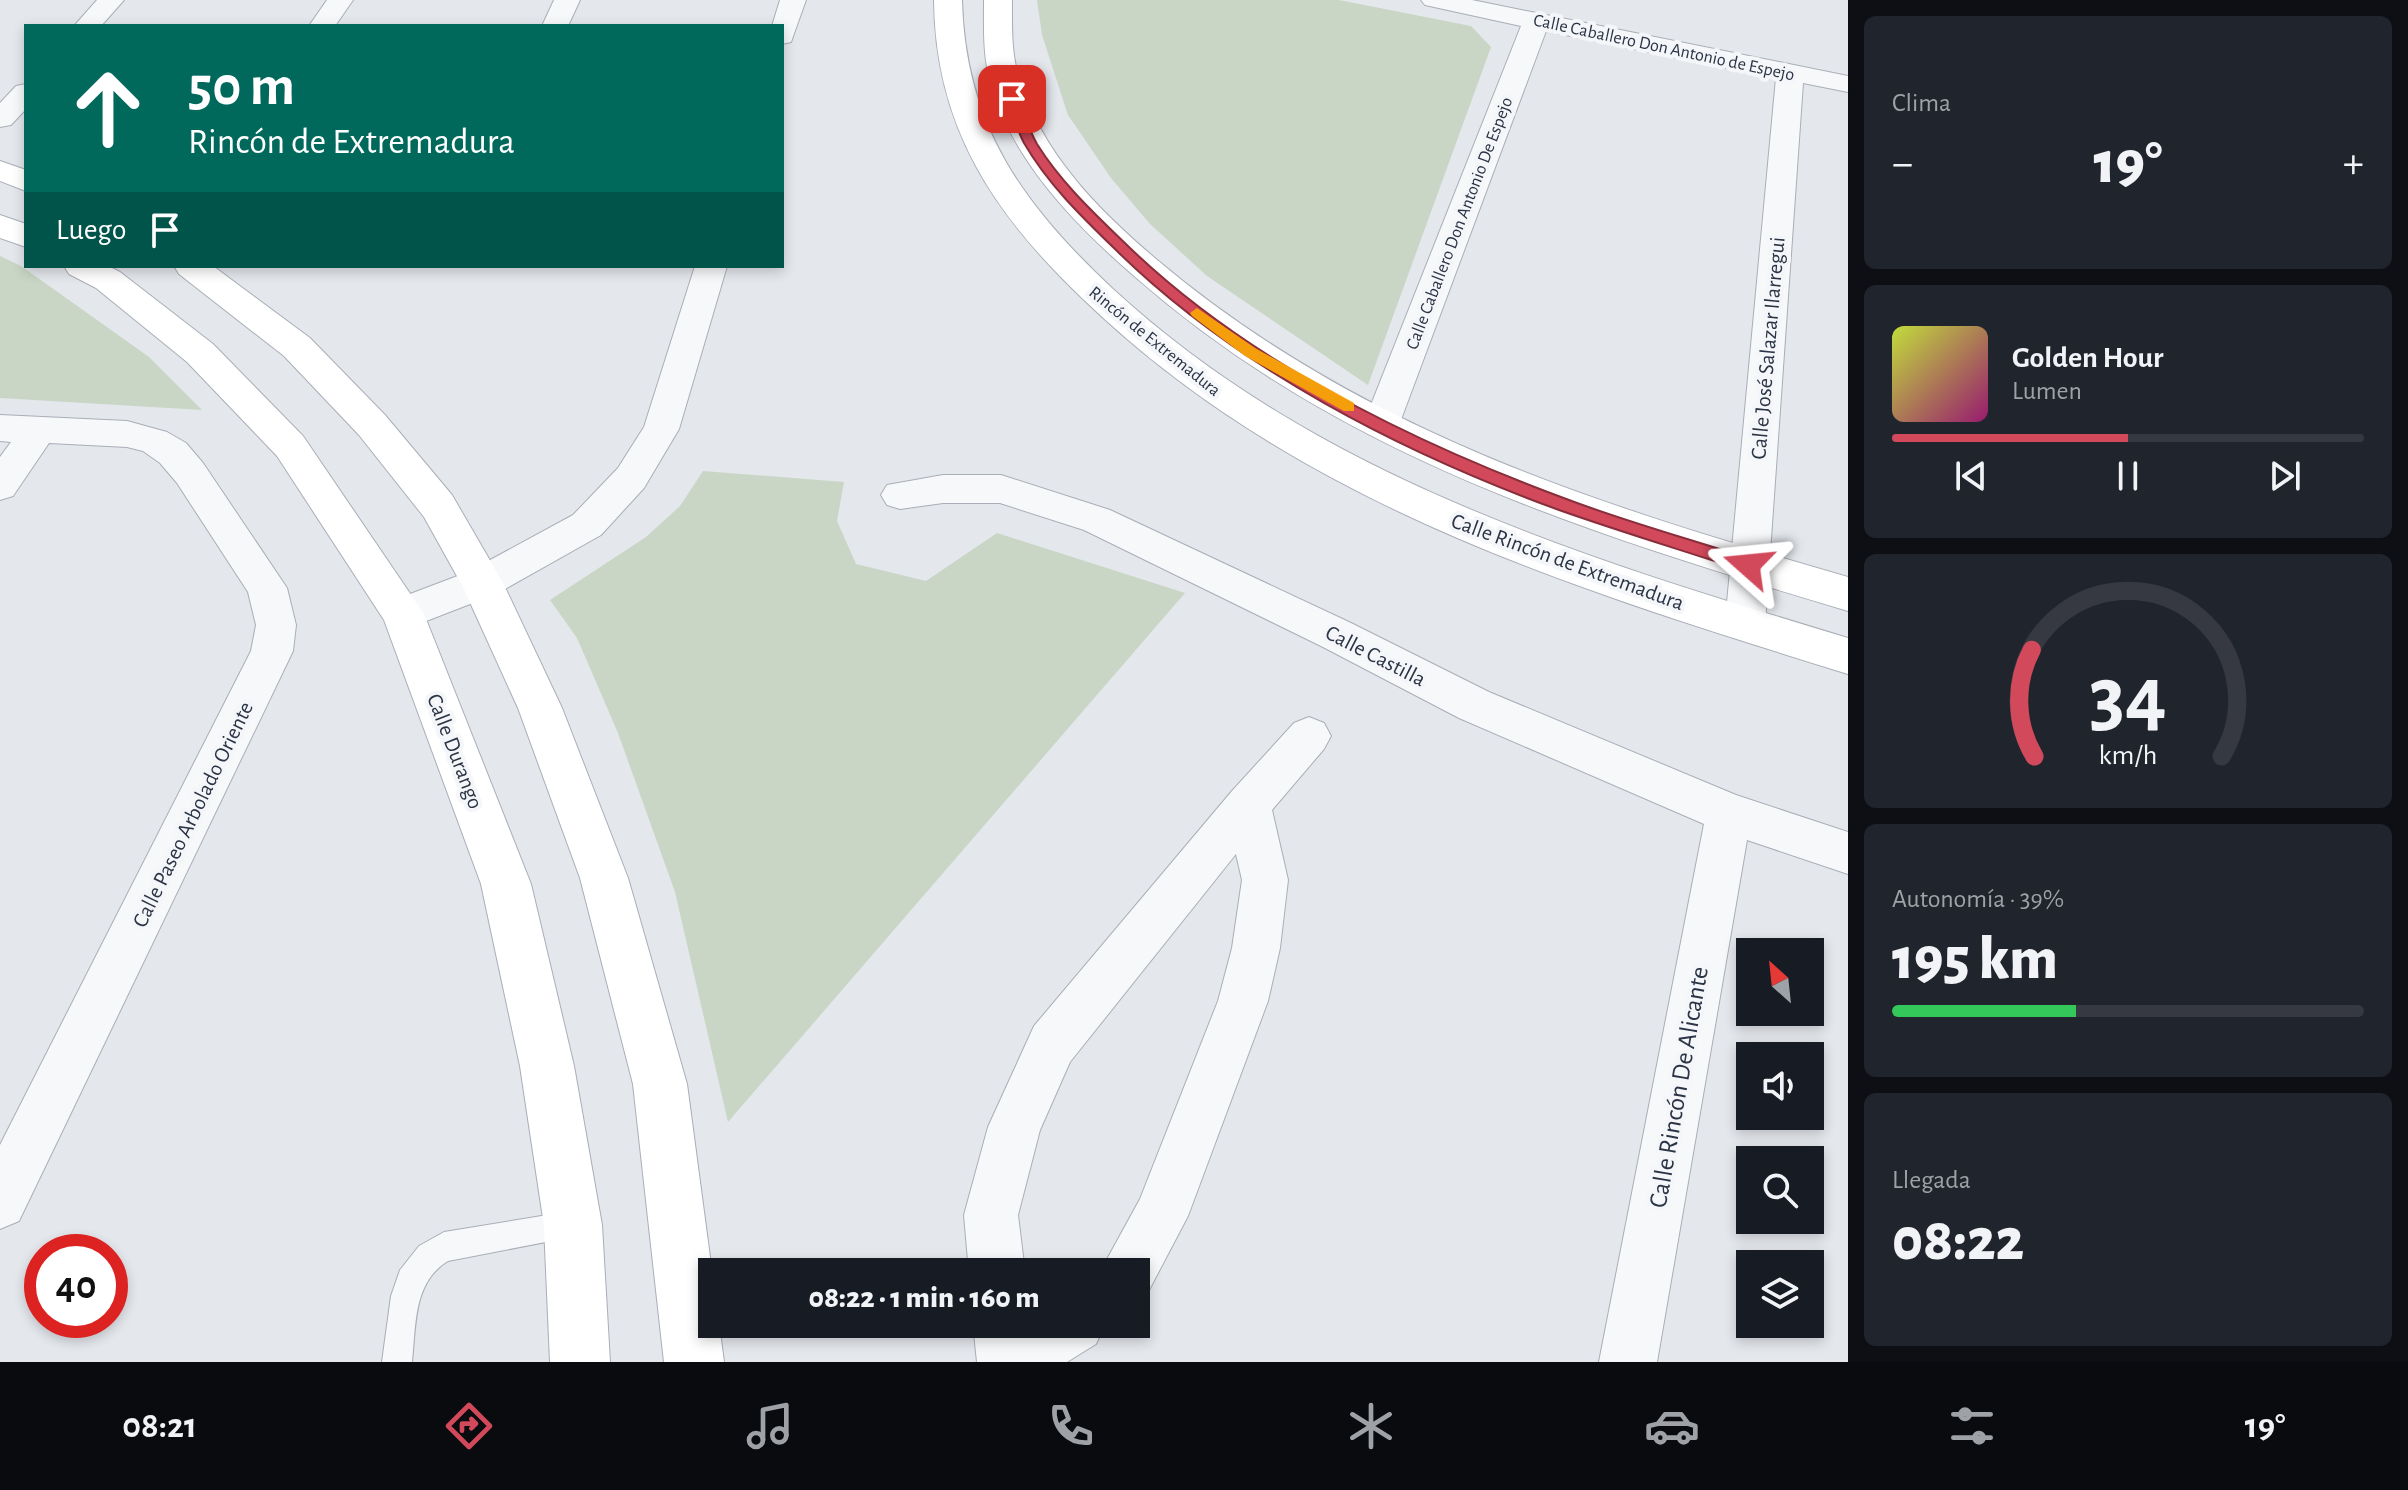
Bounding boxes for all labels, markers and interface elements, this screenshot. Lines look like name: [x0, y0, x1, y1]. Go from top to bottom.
street label: Calle Caballero Don Antonio de Espejo: [1532, 11, 1796, 85]
icon: ahead: [56, 56, 160, 160]
text: 50 m: [188, 59, 295, 115]
pin: [978, 65, 1046, 133]
icon: arrive: [990, 77, 1034, 121]
text: Clima: [1892, 90, 1951, 116]
street label: Calle Caballero Don Antonio De Espejo: [1403, 95, 1517, 352]
text: Rincón de Extremadura: [188, 124, 515, 160]
text: 19°: [2094, 134, 2162, 194]
text: −: [1892, 142, 1913, 186]
text: +: [2343, 142, 2364, 186]
icon: arrive: [143, 208, 187, 252]
text: Luego: [56, 215, 127, 245]
street label: Calle José Salazar Ilarregui: [1747, 236, 1789, 460]
street label: Rincón de Extremadura: [1085, 283, 1224, 400]
text: Golden Hour: [2012, 343, 2164, 373]
text: Lumen: [2012, 378, 2082, 404]
icon: previous: [1949, 454, 1993, 498]
icon: pause: [2106, 454, 2150, 498]
icon: next: [2263, 454, 2307, 498]
street label: Calle Rincón de Extremadura: [1448, 510, 1687, 614]
position arrow: [1706, 523, 1790, 607]
street label: Calle Castilla: [1322, 621, 1429, 691]
text: 34: [2089, 656, 2167, 740]
street label: Calle Durango: [423, 691, 487, 812]
street label: Calle Paseo Arbolado Oriente: [129, 698, 257, 931]
text: km/h: [2099, 741, 2157, 770]
text: Autonomía · 39%: [1892, 886, 2064, 912]
text: 195 km: [1892, 930, 2058, 990]
north arrow: [1736, 938, 1824, 1026]
map controls: [1736, 938, 1824, 1338]
street label: Calle Rincón De Alicante: [1645, 964, 1713, 1210]
button: sound: [1736, 1042, 1824, 1130]
button: search: [1736, 1146, 1824, 1234]
text: Llegada: [1892, 1167, 1971, 1193]
text: 08:22: [1892, 1211, 2024, 1271]
speed limit sign: 40: [24, 1234, 128, 1338]
button: layers: [1736, 1250, 1824, 1338]
text: 08:22 · 1 min · 160 m: [808, 1283, 1040, 1313]
icon: directions: [441, 1398, 497, 1454]
icon: music: [742, 1398, 798, 1454]
icon: phone: [1043, 1398, 1099, 1454]
icon: climate: [1343, 1398, 1399, 1454]
icon: car: [1644, 1398, 1700, 1454]
icon: filters: [1944, 1398, 2000, 1454]
text: 08:21: [122, 1408, 197, 1444]
text: 19°: [2245, 1408, 2286, 1444]

